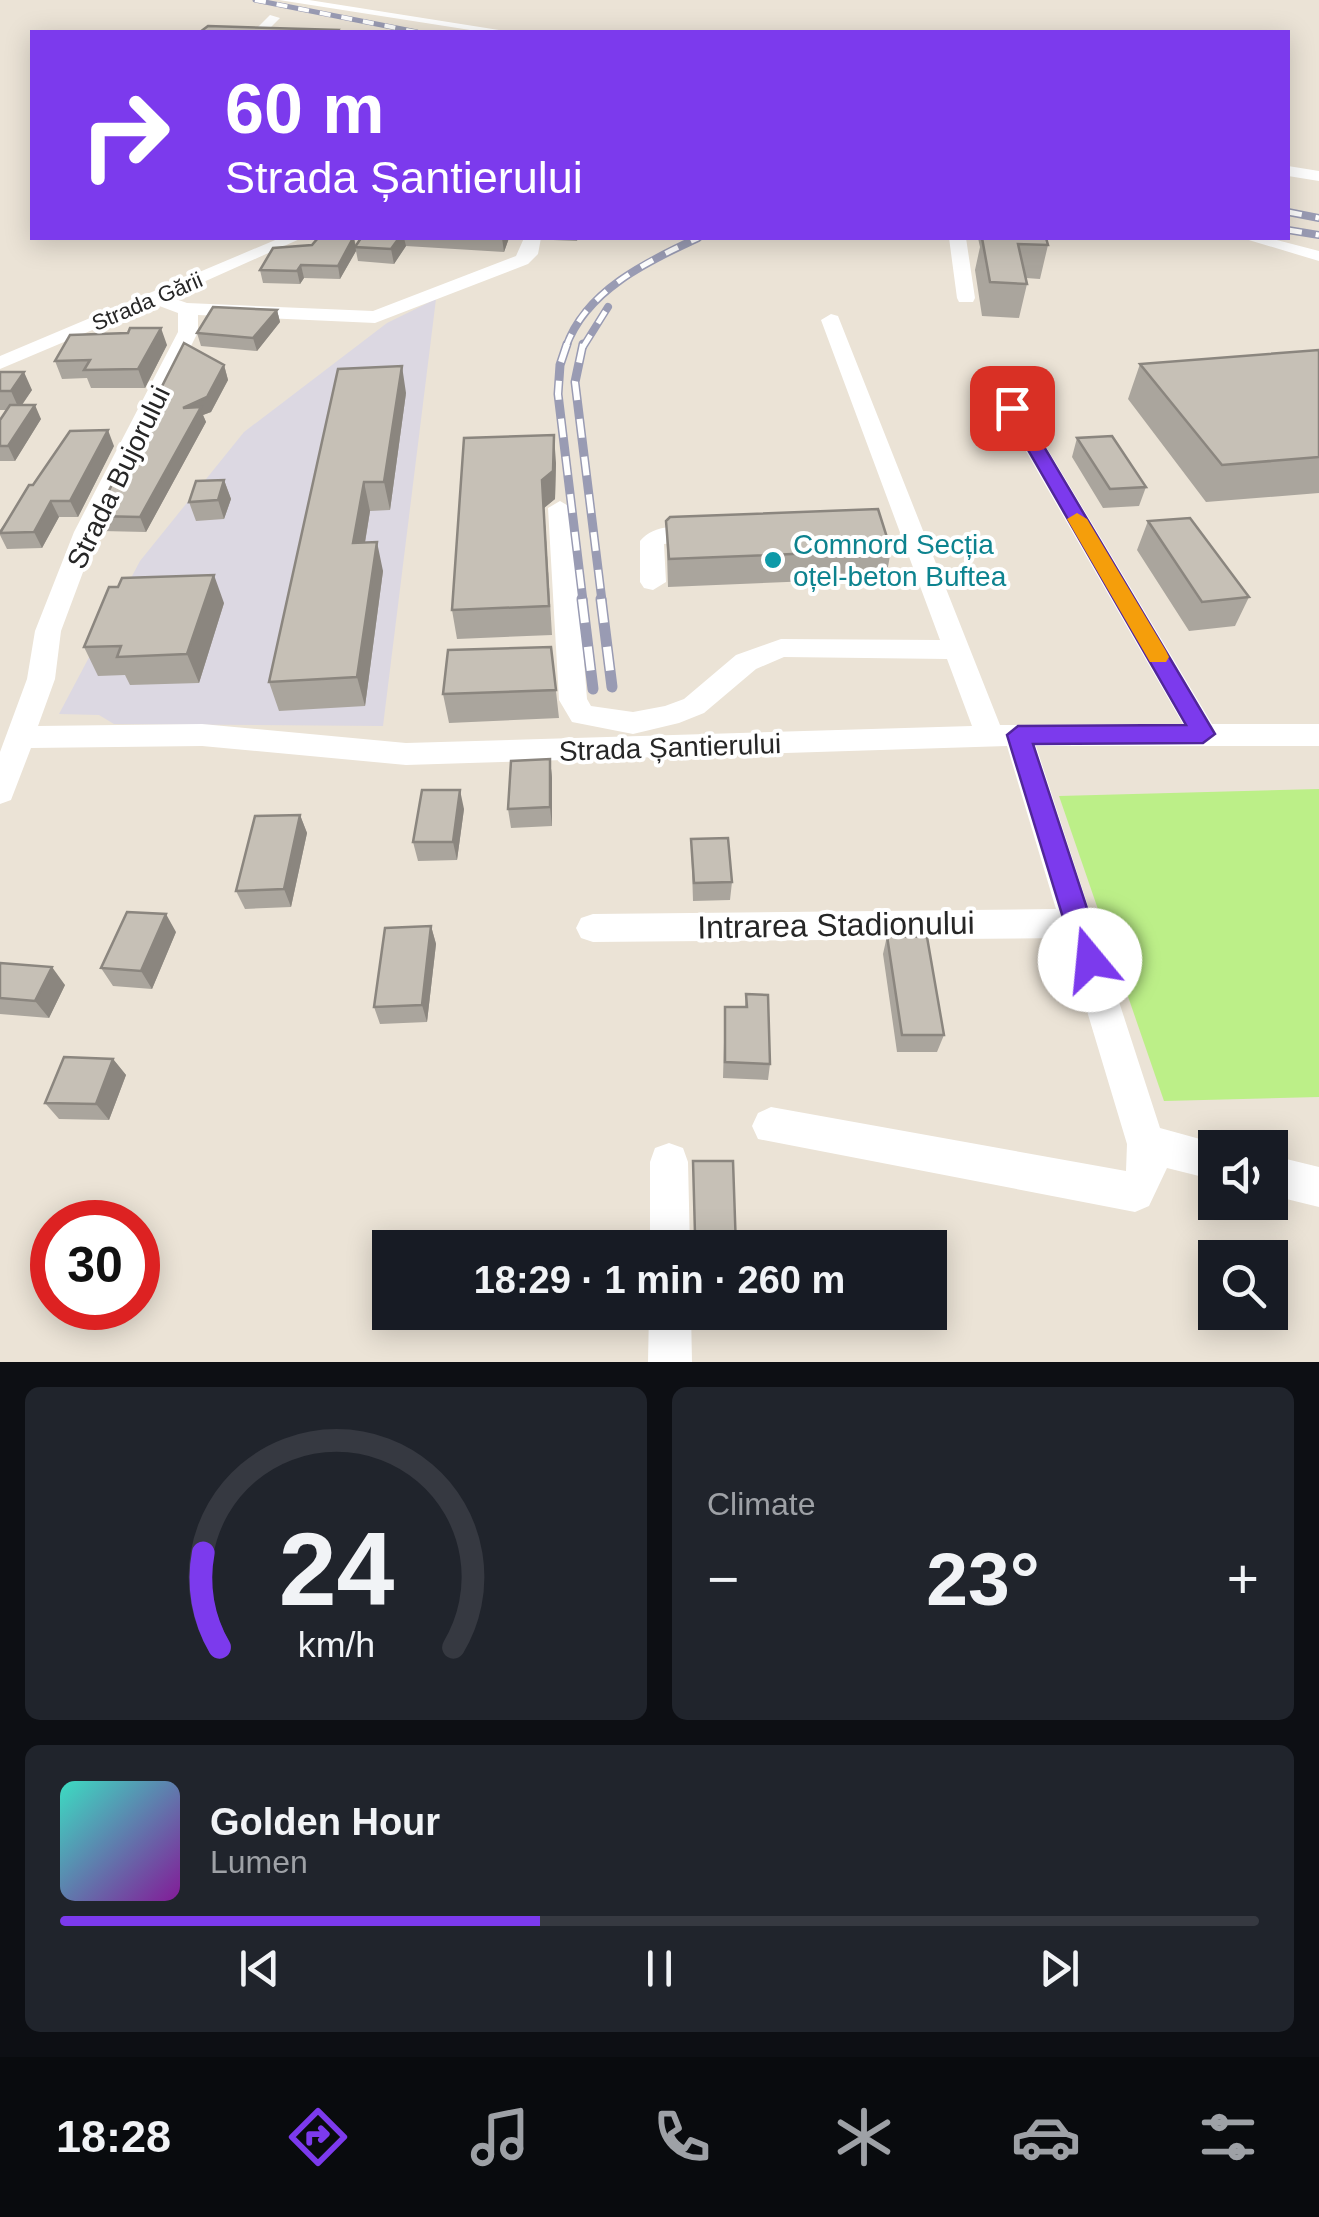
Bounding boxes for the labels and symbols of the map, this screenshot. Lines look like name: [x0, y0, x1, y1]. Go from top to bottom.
street label: Strada Gării: [88, 267, 206, 336]
pin: [970, 366, 1055, 451]
street label: Strada Bujorului: [61, 381, 176, 574]
place label: Comnord Secția oțel-beton Buftea: [793, 529, 1007, 592]
marker: Comnord Secția oțel-beton Buftea: [762, 549, 784, 571]
street label: Strada Șantierului: [558, 728, 782, 767]
street label: Intrarea Stadionului: [697, 905, 975, 945]
position arrow: [1038, 908, 1142, 1012]
speed limit sign: 30: [30, 1200, 160, 1330]

